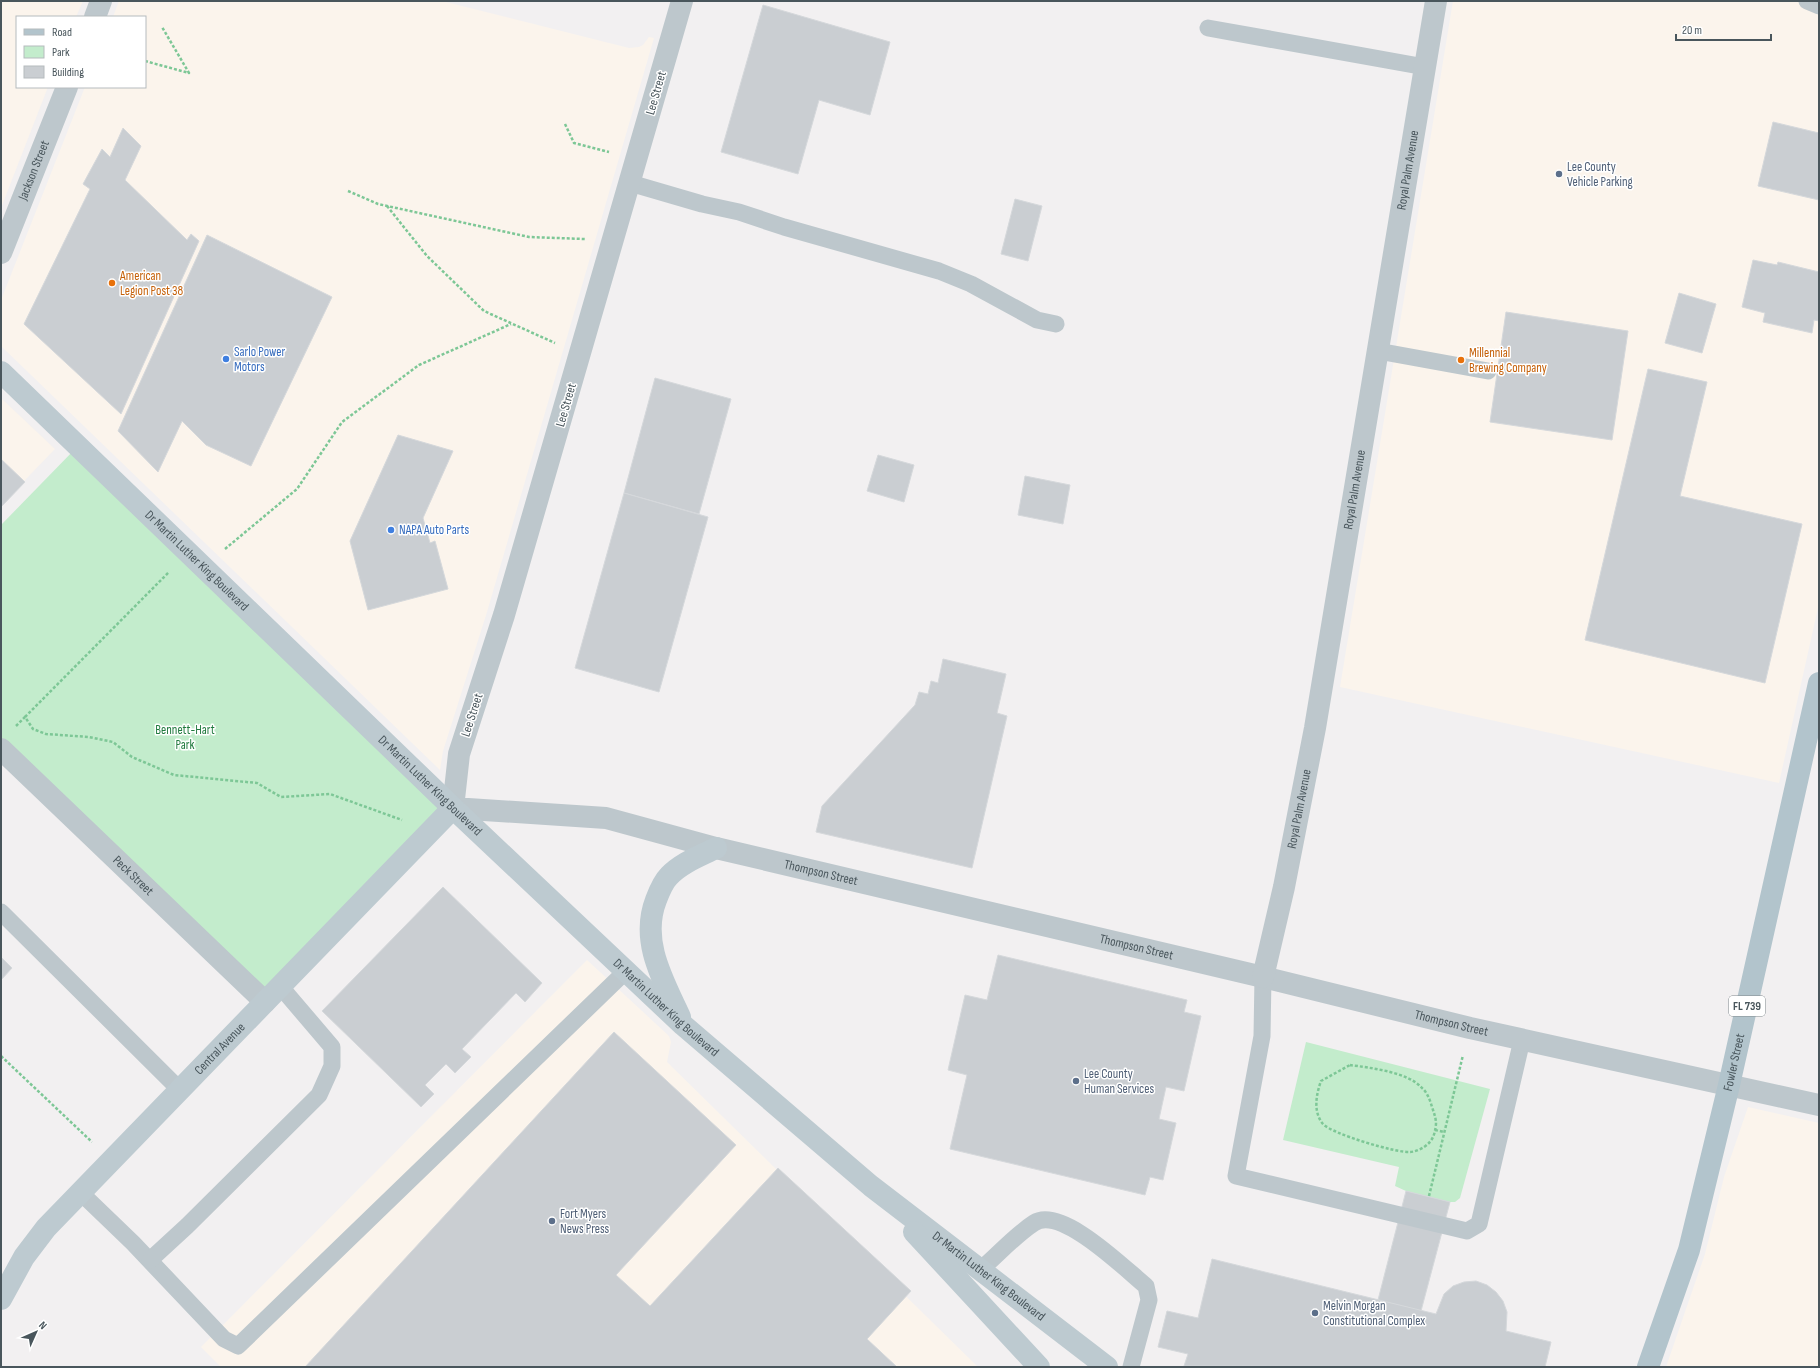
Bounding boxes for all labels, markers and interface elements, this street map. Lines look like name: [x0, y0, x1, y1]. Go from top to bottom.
legend: [16, 16, 146, 88]
scale bar: [1676, 16, 1771, 42]
text: 20 m: [1682, 23, 1702, 38]
text: Road: [52, 25, 72, 40]
text: Park: [52, 45, 70, 60]
text: Building: [52, 65, 84, 80]
street label: Lee Street: [642, 69, 670, 117]
street label: Royal Palm Avenue: [1393, 129, 1422, 211]
street label: Jackson Street: [14, 138, 53, 203]
place label: Lee County Vehicle Parking: [1567, 159, 1633, 190]
marker: Lee County Vehicle Parking: [1554, 169, 1564, 179]
place label: American Legion Post 38: [119, 268, 184, 299]
marker: American Legion Post 38: [107, 278, 117, 288]
place label: Sarlo Power Motors: [234, 344, 285, 375]
place label: Millennial Brewing Company: [1469, 345, 1547, 376]
marker: Sarlo Power Motors: [221, 354, 231, 364]
marker: Millennial Brewing Company: [1456, 355, 1466, 365]
street label: Lee Street: [552, 381, 580, 429]
street label: Royal Palm Avenue: [1340, 449, 1369, 531]
street label: Dr Martin Luther King Boulevard: [142, 507, 252, 614]
place label: NAPA Auto Parts: [399, 522, 469, 538]
marker: NAPA Auto Parts: [386, 525, 396, 535]
street label: Lee Street: [457, 691, 487, 739]
park label: Bennett-Hart Park: [155, 722, 215, 753]
street label: Dr Martin Luther King Boulevard: [375, 732, 485, 839]
street label: Royal Palm Avenue: [1284, 768, 1315, 850]
street label: Peck Street: [109, 852, 157, 899]
street label: Thompson Street: [783, 856, 859, 889]
street label: Thompson Street: [1098, 931, 1175, 964]
street label: Dr Martin Luther King Boulevard: [610, 955, 722, 1060]
road number: FL 739: [1729, 996, 1765, 1016]
street label: Thompson Street: [1413, 1007, 1490, 1040]
street label: Central Avenue: [191, 1019, 248, 1078]
street label: Fowler Street: [1720, 1032, 1748, 1093]
place label: Lee County Human Services: [1084, 1066, 1154, 1097]
marker: Lee County Human Services: [1071, 1076, 1081, 1086]
place label: Fort Myers News Press: [560, 1206, 610, 1237]
marker: Fort Myers News Press: [547, 1216, 557, 1226]
street label: Dr Martin Luther King Boulevard: [929, 1228, 1048, 1325]
place label: Melvin Morgan Constitutional Complex: [1323, 1298, 1425, 1329]
marker: Melvin Morgan Constitutional Complex: [1310, 1308, 1320, 1318]
north arrow: [16, 1312, 56, 1352]
text: N: [36, 1319, 49, 1332]

